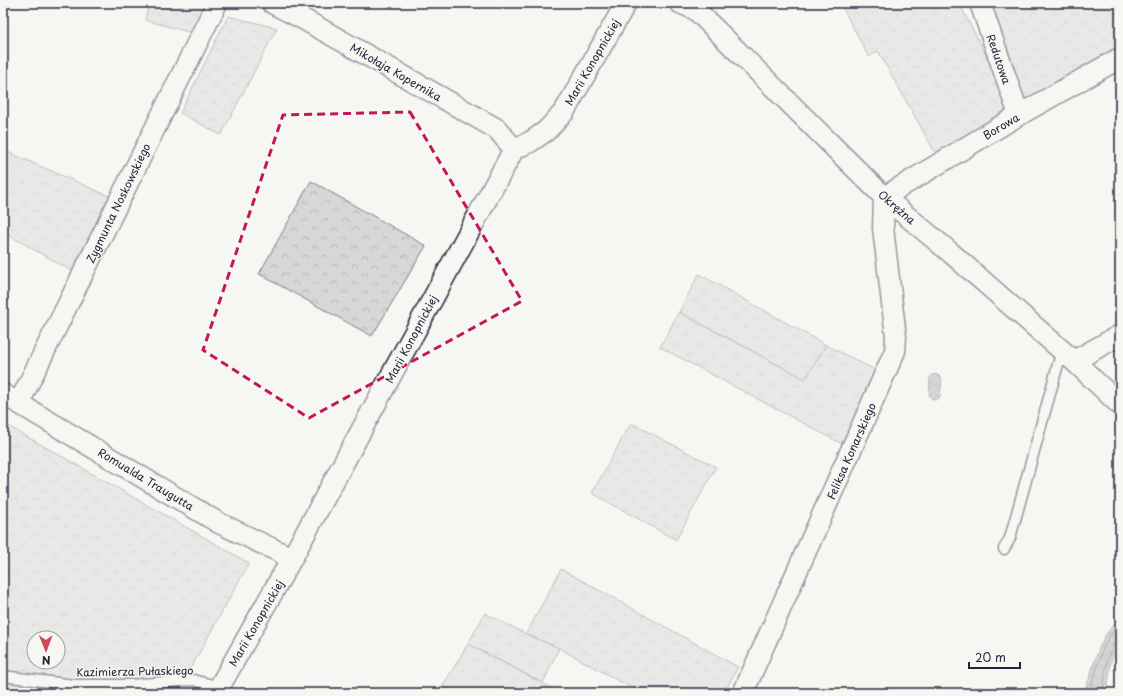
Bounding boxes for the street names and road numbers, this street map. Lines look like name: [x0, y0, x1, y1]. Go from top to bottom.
street label: Marii Konopnickiej: [560, 15, 624, 109]
street label: Redutowa: [983, 32, 1016, 86]
street label: Mikołaja Kopernika: [347, 39, 445, 105]
street label: Borowa: [980, 108, 1023, 144]
street label: Zygmunta Noskowskiego: [82, 140, 154, 266]
street label: Okrężna: [875, 186, 920, 228]
street label: Marii Konopnickiej: [381, 292, 441, 386]
street label: Feliksa Konarskiego: [822, 400, 880, 502]
street label: Romualda Traugutta: [95, 444, 197, 515]
street label: Marii Konopnickiej: [224, 576, 288, 670]
street label: Kazimierza Pułaskiego: [76, 661, 194, 681]

